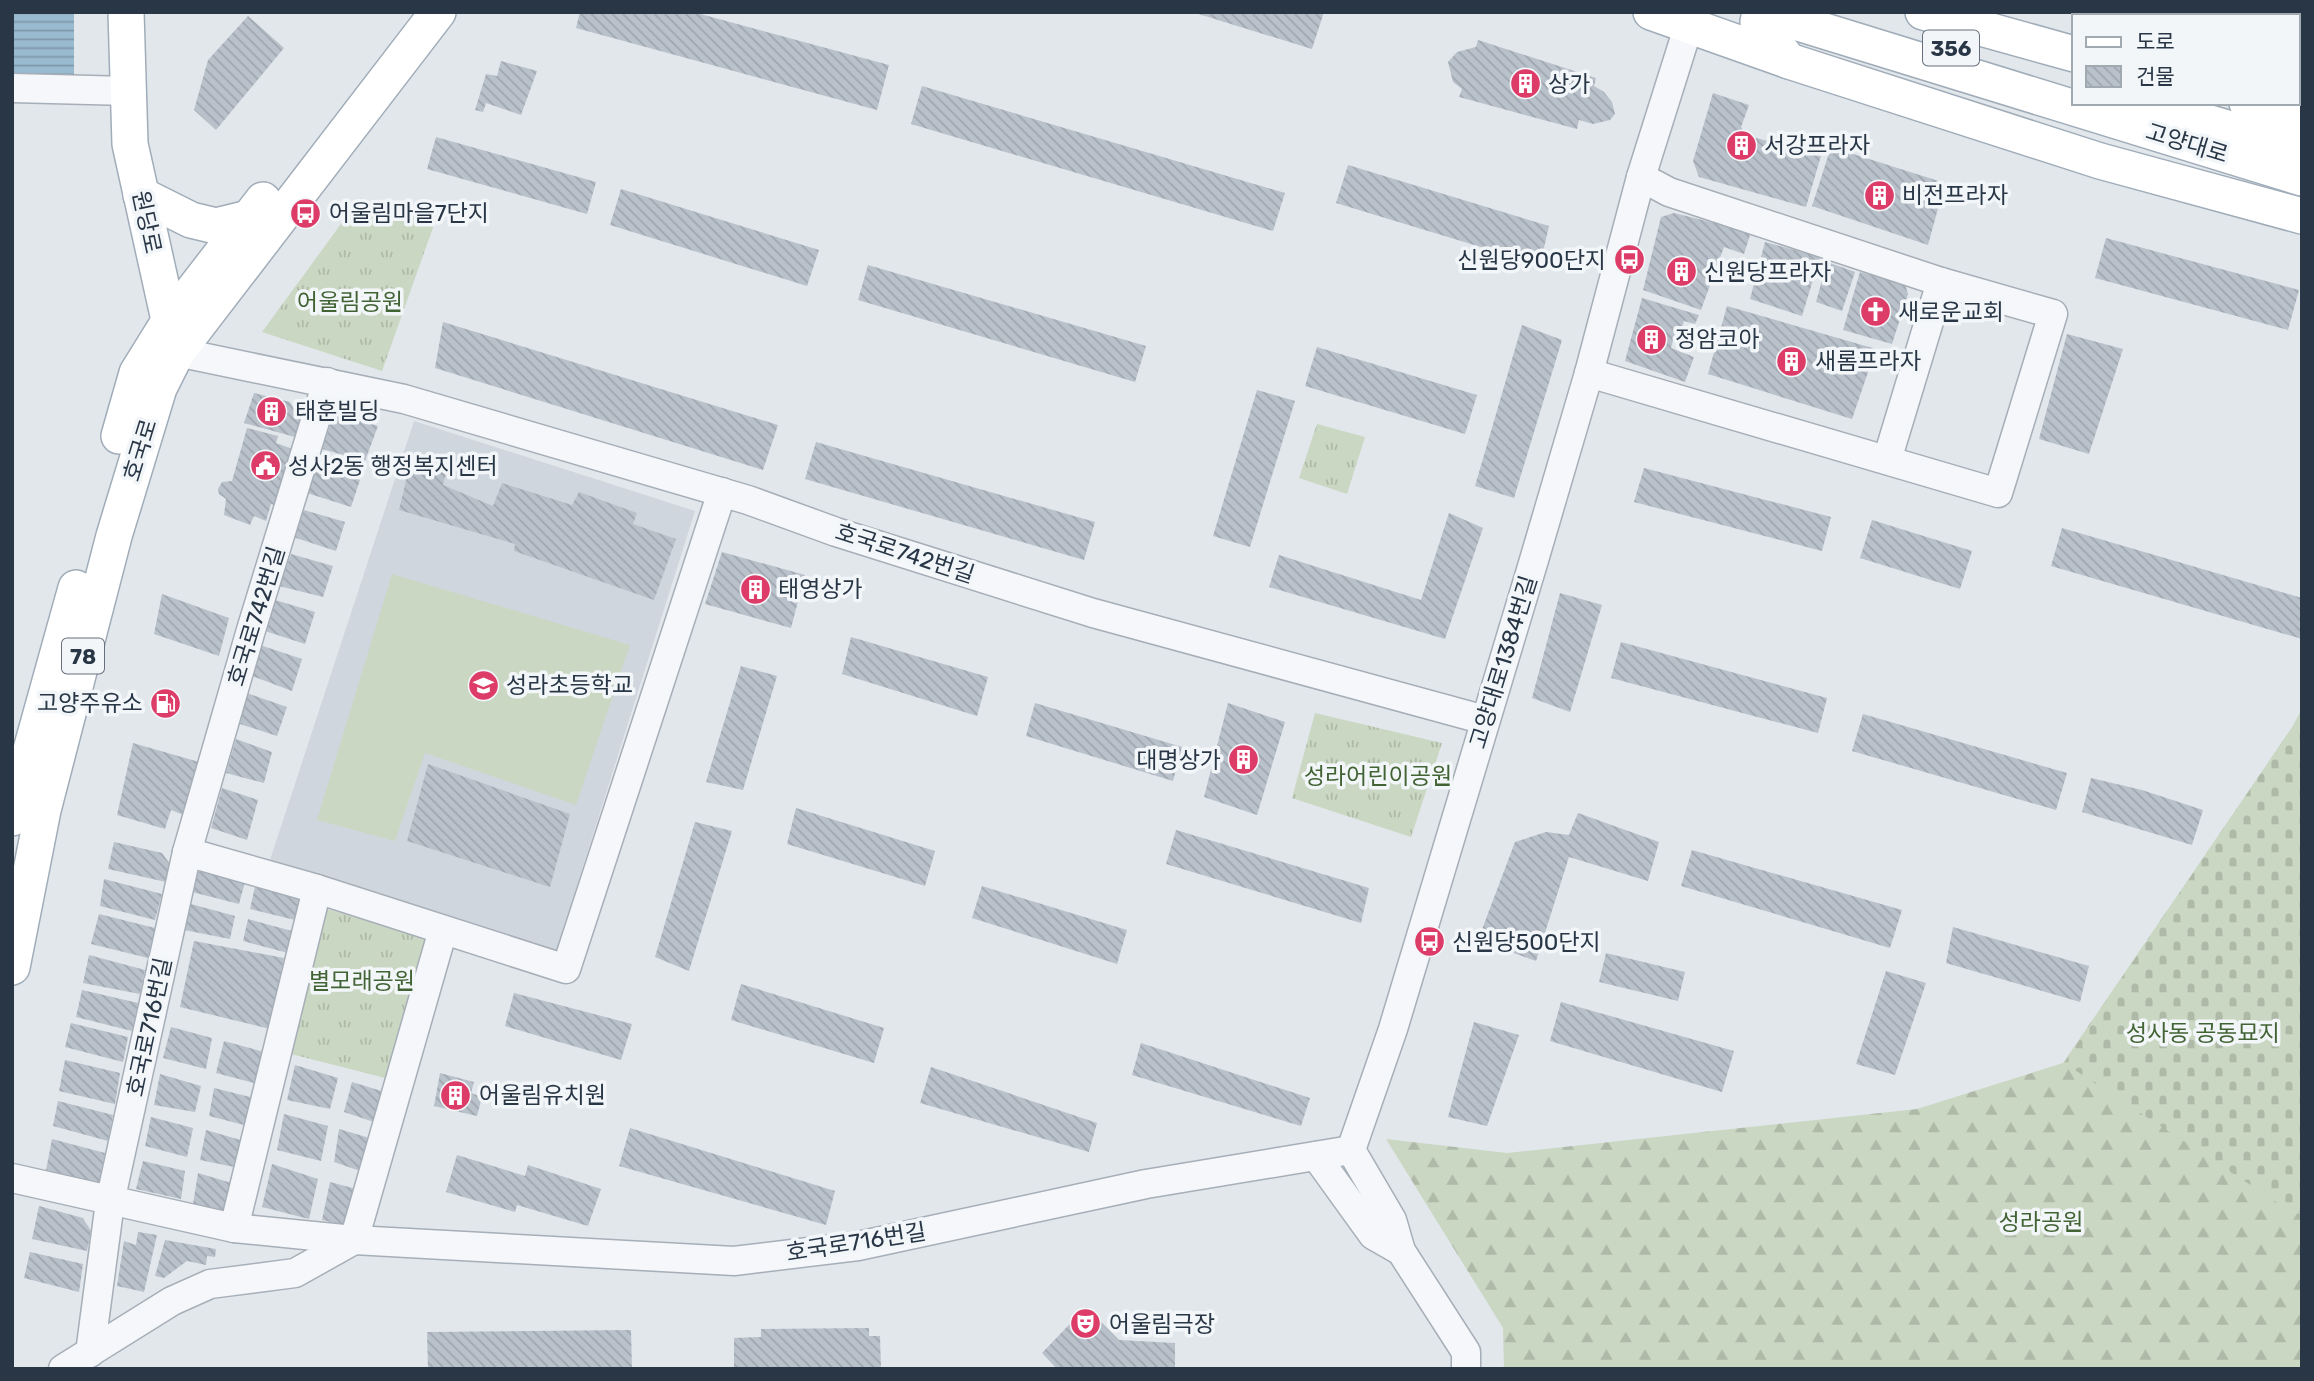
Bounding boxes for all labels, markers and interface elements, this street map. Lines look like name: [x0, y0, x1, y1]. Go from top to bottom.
legend: [2072, 14, 2300, 105]
text: 도로: [2136, 29, 2175, 54]
road number: 356: [1923, 30, 1979, 66]
text: 건물: [2136, 64, 2175, 89]
building icon: 상가: [1508, 67, 1542, 101]
place label: 상가: [1548, 70, 1590, 98]
street label: 고양대로: [2142, 117, 2232, 169]
building icon: 서강프라자: [1724, 128, 1758, 162]
place label: 서강프라자: [1764, 131, 1870, 159]
building icon: 비전프라자: [1862, 178, 1896, 212]
place label: 비전프라자: [1902, 181, 2008, 209]
street label: 원당로: [127, 188, 167, 256]
bus stop icon: 어울림마을7단지: [289, 196, 323, 230]
place label: 어울림마을7단지: [329, 199, 489, 227]
bus stop icon: 신원당900단지: [1612, 243, 1646, 277]
place label: 신원당900단지: [1457, 246, 1606, 274]
building icon: 신원당프라자: [1664, 255, 1698, 289]
place label: 신원당프라자: [1704, 258, 1831, 286]
park label: 어울림공원: [297, 288, 403, 316]
church icon: 새로운교회: [1858, 295, 1892, 329]
place label: 새로운교회: [1898, 298, 2004, 326]
building icon: 정암코아: [1635, 322, 1669, 356]
place label: 정암코아: [1675, 325, 1760, 353]
building icon: 새롬프라자: [1775, 344, 1809, 378]
place label: 새롬프라자: [1815, 347, 1921, 375]
building icon: 태훈빌딩: [255, 394, 289, 428]
place label: 태훈빌딩: [295, 397, 380, 425]
street label: 호국로: [117, 416, 163, 484]
public building icon: 성사2동 행정복지센터: [248, 449, 282, 483]
place label: 성사2동 행정복지센터: [288, 452, 498, 480]
street label: 호국로742번길: [832, 517, 978, 589]
street label: 호국로742번길: [221, 543, 291, 689]
building icon: 태영상가: [738, 572, 772, 606]
street label: 고양대로1384번길: [1463, 572, 1543, 752]
place label: 태영상가: [778, 575, 863, 603]
road number: 78: [62, 638, 104, 674]
school or university icon: 성라초등학교: [466, 668, 500, 702]
place label: 성라초등학교: [506, 671, 633, 699]
fuel station icon: 고양주유소: [149, 686, 183, 720]
place label: 고양주유소: [37, 689, 143, 717]
building icon: 대명상가: [1227, 743, 1261, 777]
place label: 대명상가: [1136, 746, 1221, 774]
park label: 성라어린이공원: [1304, 762, 1452, 790]
bus stop icon: 신원당500단지: [1412, 925, 1446, 959]
place label: 신원당500단지: [1452, 928, 1601, 956]
street label: 호국로716번길: [121, 955, 177, 1099]
park label: 별모래공원: [309, 967, 415, 995]
park label: 성사동 공동묘지: [2126, 1019, 2280, 1047]
building icon: 어울림유치원: [439, 1078, 473, 1112]
place label: 어울림유치원: [479, 1081, 606, 1109]
park label: 성라공원: [1999, 1208, 2083, 1236]
street label: 호국로716번길: [784, 1217, 928, 1267]
theatre icon: 어울림극장: [1069, 1307, 1103, 1341]
place label: 어울림극장: [1109, 1310, 1215, 1338]

